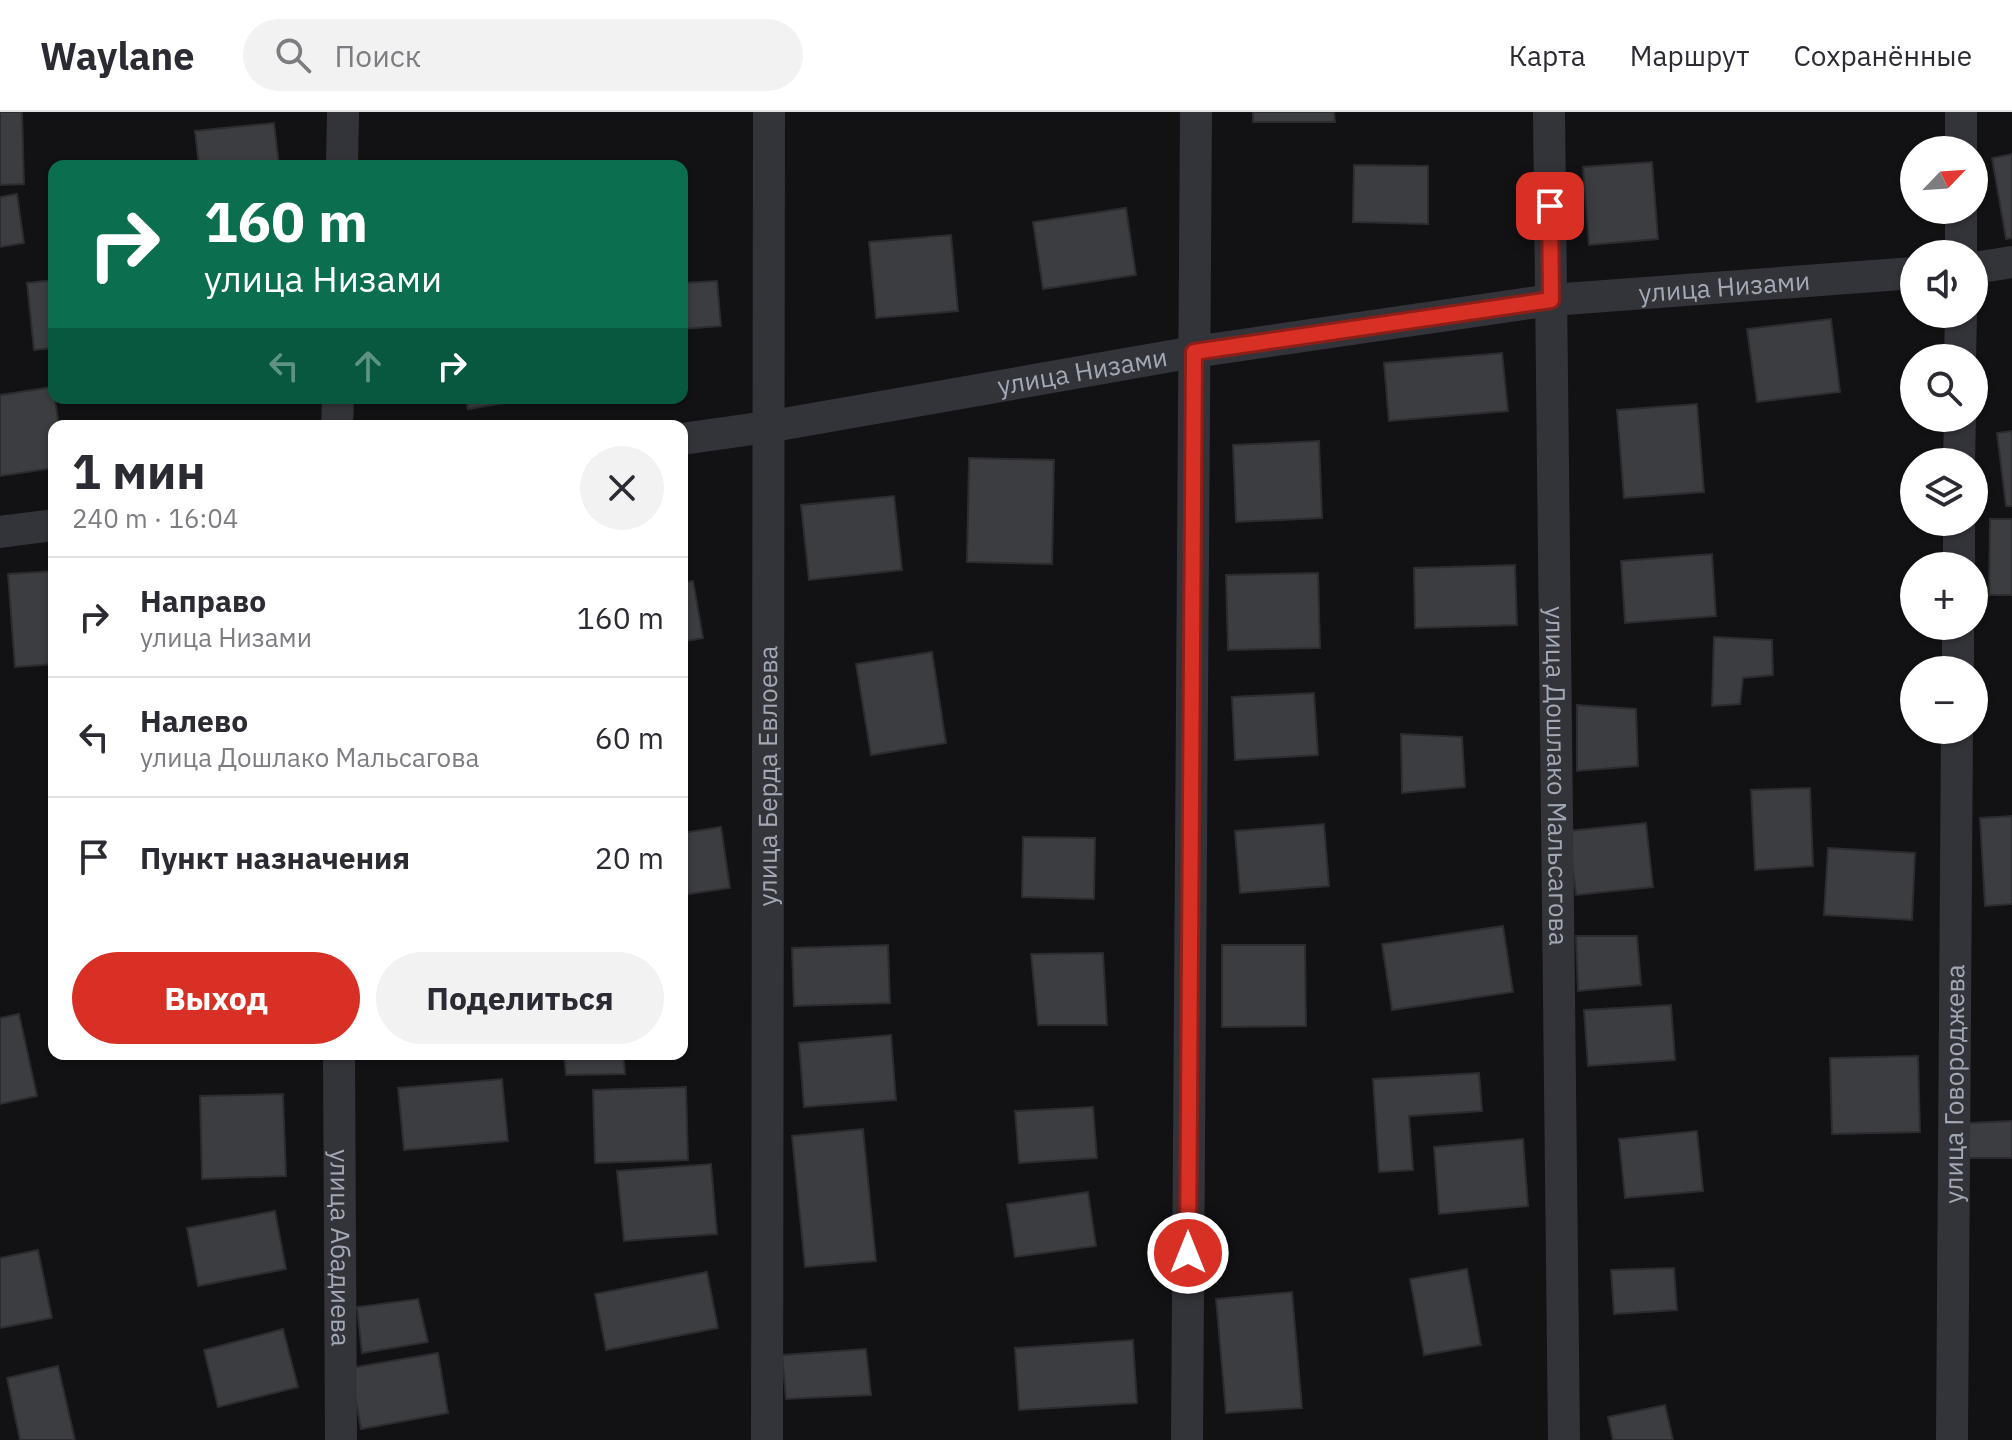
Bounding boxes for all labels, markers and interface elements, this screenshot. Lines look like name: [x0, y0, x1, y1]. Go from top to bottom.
search box: [243, 19, 803, 91]
text: Waylane: [40, 31, 195, 80]
icon: search: [271, 33, 315, 77]
text: Поиск: [335, 36, 421, 75]
text: Карта: [1509, 37, 1586, 74]
text: Маршрут: [1630, 37, 1749, 74]
text: Сохранённые: [1793, 37, 1972, 74]
north arrow: [1900, 136, 1988, 224]
map controls: [1900, 136, 1988, 744]
pin: [1516, 172, 1584, 240]
icon: arrive: [1528, 184, 1572, 228]
text: 160 m: [204, 185, 368, 257]
icon: right: [72, 192, 176, 296]
button: sound: [1900, 240, 1988, 328]
text: улица Низами: [204, 255, 442, 302]
street label: улица Низами: [1637, 263, 1811, 309]
street label: улица Низами: [994, 339, 1170, 402]
icon: left: [262, 344, 306, 388]
icon: ahead: [346, 344, 390, 388]
icon: right: [430, 344, 474, 388]
button: search: [1900, 344, 1988, 432]
text: 1 мин: [72, 440, 206, 502]
button: close: [580, 446, 664, 530]
button: layers: [1900, 448, 1988, 536]
text: 240 m · 16:04: [72, 501, 238, 535]
button: +: [1900, 552, 1988, 640]
text: Направо: [140, 581, 266, 620]
icon: right: [72, 595, 116, 639]
text: 160 m: [577, 598, 664, 637]
street label: улица Дошлако Мальсагова: [1539, 606, 1576, 946]
text: улица Низами: [140, 620, 312, 654]
street label: улица Берда Евлоева: [750, 645, 784, 907]
button: −: [1900, 656, 1988, 744]
text: Налево: [140, 701, 248, 740]
icon: left: [72, 715, 116, 759]
text: 60 m: [595, 718, 664, 757]
text: улица Дошлако Мальсагова: [140, 740, 479, 774]
icon: arrive: [72, 835, 116, 879]
text: Пункт назначения: [140, 838, 410, 877]
text: 20 m: [595, 838, 664, 877]
button: Выход: [72, 952, 360, 1044]
button: Поделиться: [376, 952, 664, 1044]
street label: улица Говороджева: [1936, 964, 1971, 1204]
street label: улица Абадиева: [323, 1149, 359, 1347]
position arrow: [1146, 1211, 1230, 1295]

